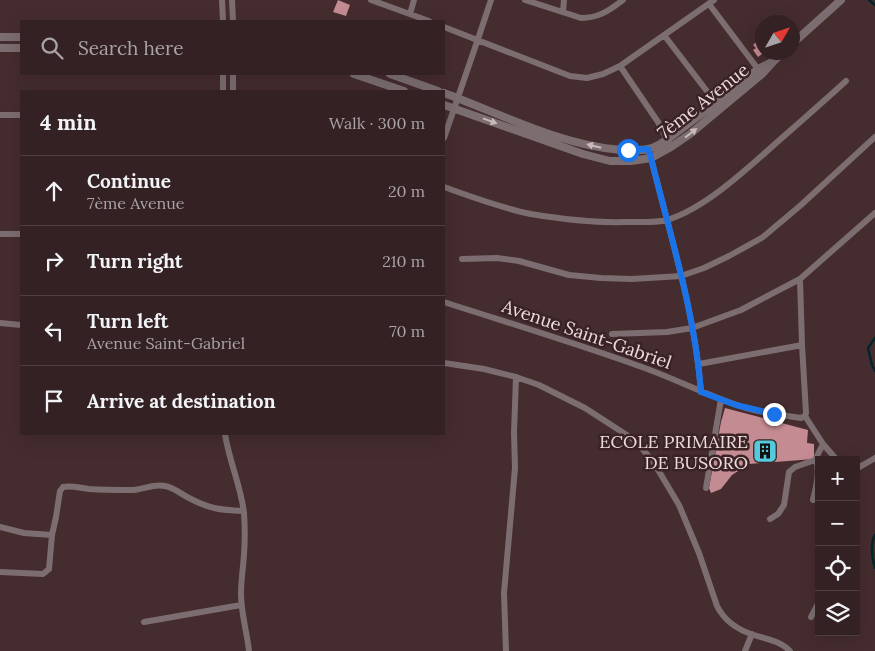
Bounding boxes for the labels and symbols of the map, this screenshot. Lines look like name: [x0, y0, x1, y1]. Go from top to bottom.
north arrow: [755, 15, 800, 60]
street label: 7ème Avenue: [653, 58, 754, 144]
one-way arrow: [482, 118, 497, 125]
one-way arrow: [684, 127, 697, 138]
route start: [617, 139, 640, 162]
one-way arrow: [586, 142, 601, 150]
street label: Avenue Saint-Gabriel: [498, 294, 675, 374]
route end: [763, 403, 786, 426]
place label: ECOLE PRIMAIRE DE BUSORO: [599, 430, 748, 474]
building icon: ECOLE PRIMAIRE DE BUSORO: [752, 438, 778, 464]

